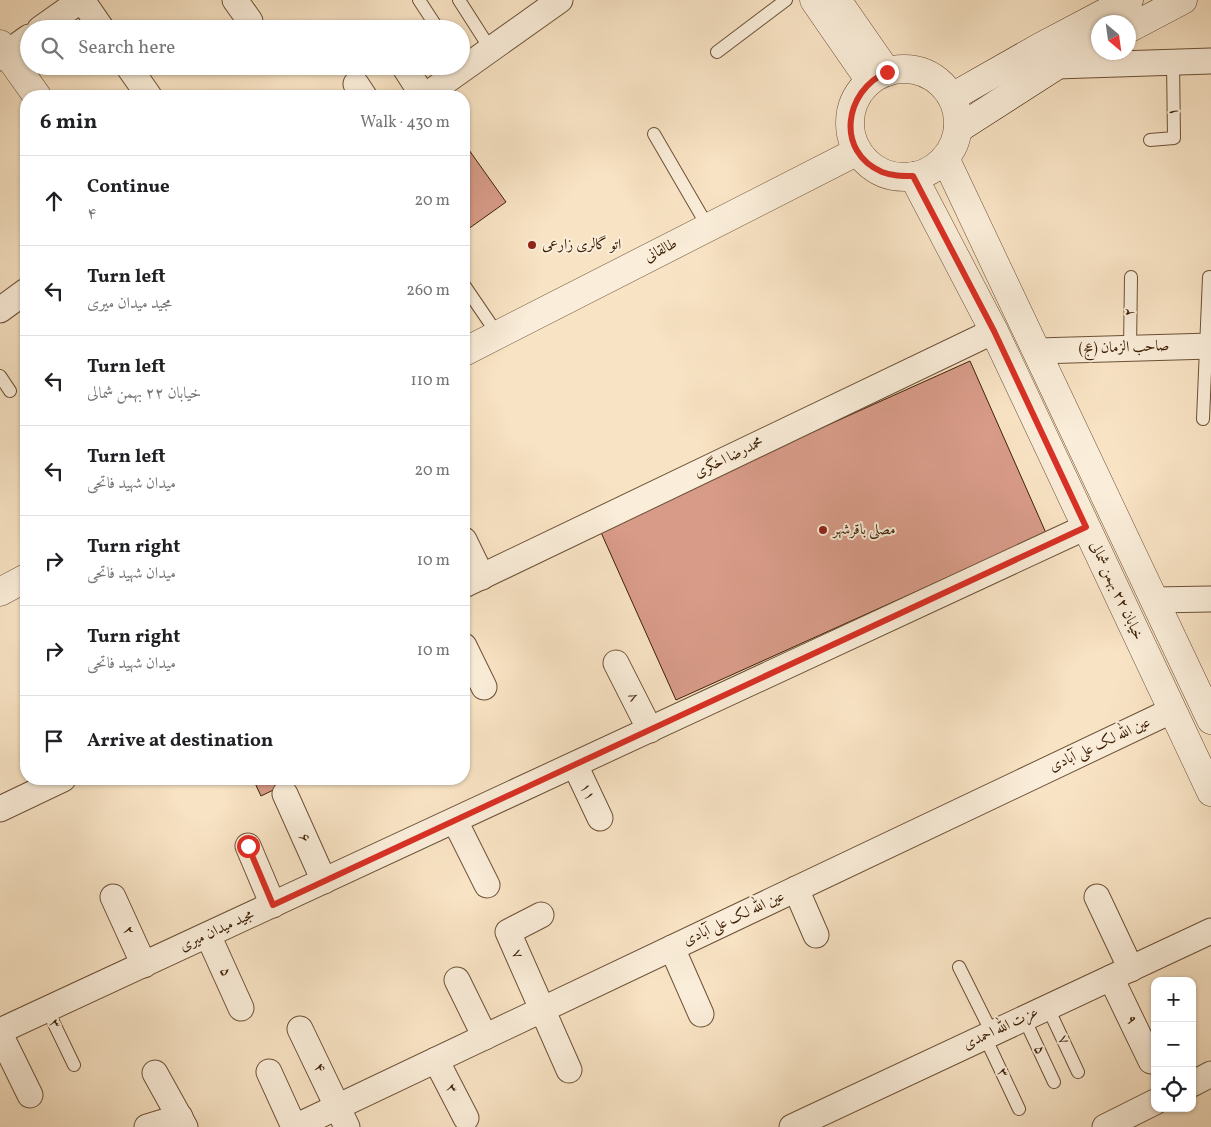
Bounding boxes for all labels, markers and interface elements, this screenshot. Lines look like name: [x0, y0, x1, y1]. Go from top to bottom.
north arrow: [1091, 15, 1136, 60]
search box: [20, 20, 470, 75]
icon: search: [38, 34, 66, 62]
text: Search here: [78, 35, 175, 61]
route end: [876, 61, 899, 84]
street label: ۱: [1163, 107, 1185, 117]
text: 6 min: [40, 108, 97, 137]
text: Walk · 430 m: [360, 112, 450, 134]
text: Continue: [87, 174, 170, 200]
icon: ahead: [40, 187, 68, 215]
text: 20 m: [415, 190, 450, 212]
text: ۴: [87, 203, 96, 225]
street label: طالقانی: [641, 234, 681, 268]
place label: اتو گالری زارعی: [542, 235, 621, 256]
marker: اتو گالری زارعی: [526, 239, 538, 251]
text: Turn left: [87, 264, 166, 290]
icon: left: [40, 277, 68, 305]
text: 260 m: [406, 280, 450, 302]
text: مجید میدان میری: [87, 293, 172, 315]
street label: ۲: [1119, 307, 1141, 317]
street label: صاحب الزمان (عج): [1078, 336, 1170, 362]
text: Turn left: [87, 354, 166, 380]
icon: left: [40, 367, 68, 395]
text: 110 m: [411, 370, 450, 392]
text: خیابان ۲۲ بهمن شمالی: [87, 383, 201, 405]
street label: محمدرضا اخگری: [691, 432, 767, 484]
text: Turn left: [87, 444, 166, 470]
icon: left: [40, 457, 68, 485]
text: 20 m: [415, 460, 450, 482]
text: میدان شهید فاتحی: [87, 473, 176, 495]
place label: مصلی باقرشهر: [831, 520, 896, 541]
marker: مصلی باقرشهر: [817, 524, 829, 536]
text: Turn right: [87, 534, 180, 560]
street label: خیابان ۲۲ بهمن شمالی: [1084, 538, 1148, 644]
icon: right: [40, 547, 68, 575]
text: 10 m: [417, 550, 450, 572]
text: میدان شهید فاتحی: [87, 563, 176, 585]
text: Turn right: [87, 624, 180, 650]
icon: right: [40, 637, 68, 665]
text: 10 m: [417, 640, 450, 662]
text: میدان شهید فاتحی: [87, 653, 176, 675]
street label: ۸: [622, 688, 644, 706]
street label: عین الله لک علی آبادی: [1045, 710, 1154, 778]
icon: arrive: [40, 727, 68, 755]
text: Arrive at destination: [87, 728, 273, 754]
street label: ۱۱: [574, 780, 600, 804]
street label: ۶: [293, 830, 315, 846]
route start: [237, 835, 260, 858]
street label: عین الله لک علی آبادی: [679, 884, 788, 952]
street label: مجید میدان میری: [176, 905, 258, 957]
street label: ۲: [117, 923, 139, 939]
street label: ۷: [506, 946, 528, 962]
street label: ۵: [214, 964, 236, 980]
map controls: [1151, 977, 1196, 1112]
button: +: [1151, 977, 1196, 1022]
street label: عزت الله احمدی: [959, 1000, 1042, 1056]
street label: ۹: [1120, 1011, 1142, 1029]
street label: ۳: [43, 1016, 65, 1032]
button: −: [1151, 1022, 1196, 1067]
street label: ۷: [1052, 1031, 1074, 1049]
street label: ۵: [1028, 1042, 1050, 1058]
street label: ۴: [308, 1059, 330, 1077]
street label: ۳: [991, 1065, 1013, 1081]
button: locate: [1151, 1067, 1196, 1112]
street label: ۳: [440, 1080, 462, 1098]

